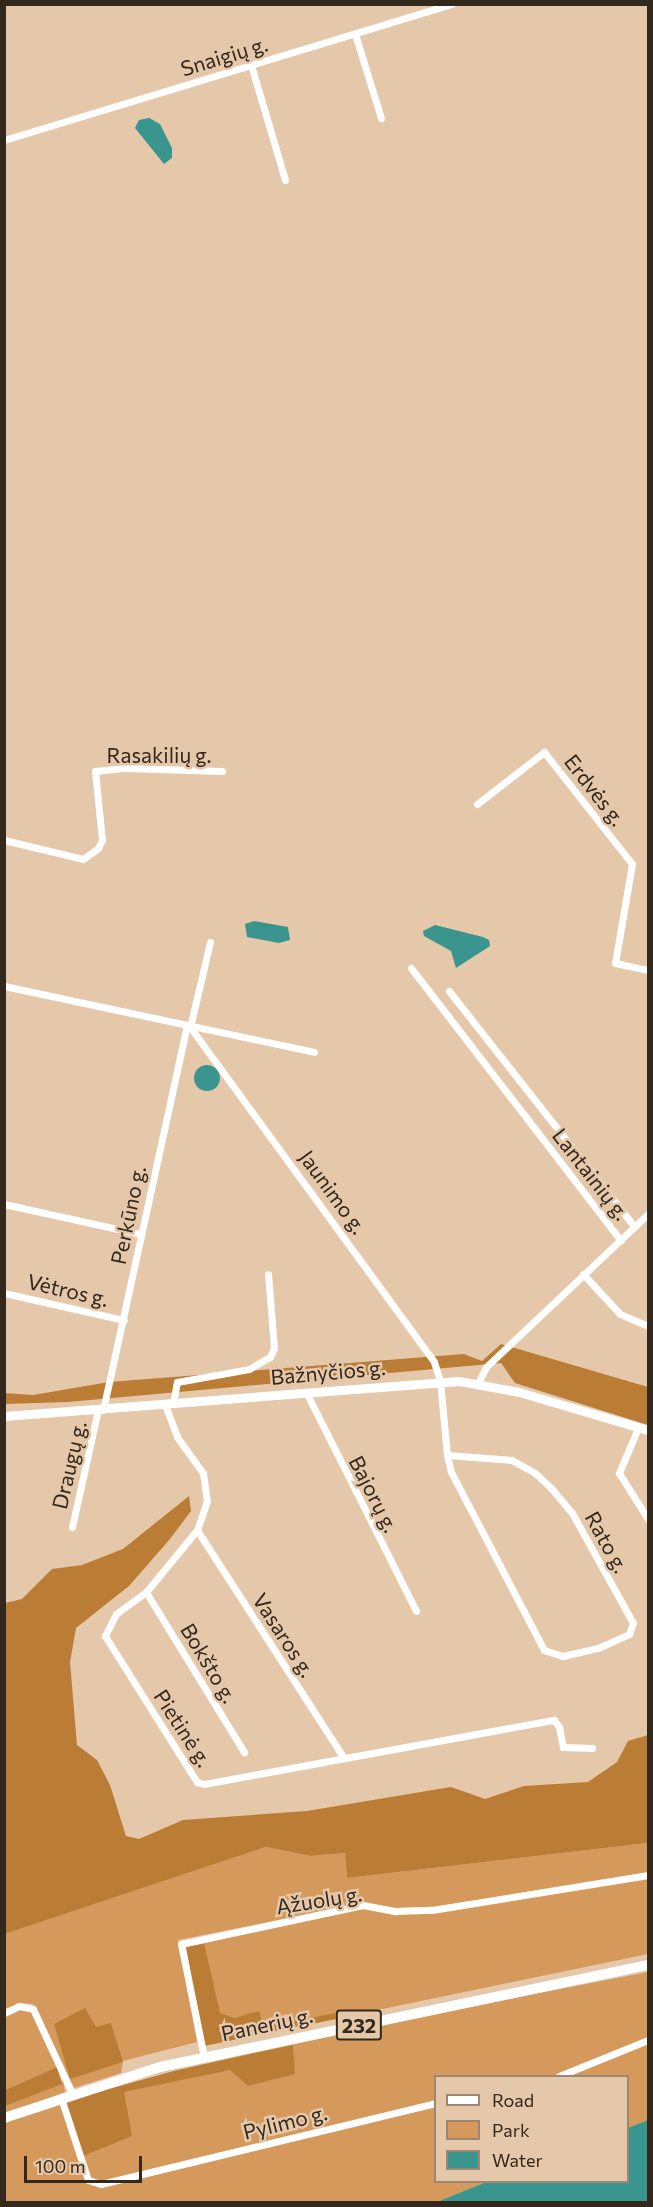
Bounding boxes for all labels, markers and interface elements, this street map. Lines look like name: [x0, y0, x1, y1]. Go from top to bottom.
street label: Snaigių g.: [177, 31, 271, 81]
street label: Rasakilių g.: [106, 742, 212, 768]
street label: Erdvės g.: [559, 749, 631, 831]
street label: Lantainių g.: [547, 1123, 635, 1225]
street label: Jaunimo g.: [294, 1145, 372, 1239]
street label: Perkūno g.: [105, 1163, 151, 1267]
street label: Vėtros g.: [25, 1268, 111, 1312]
street label: Bažnyčios g.: [269, 1354, 387, 1390]
street label: Draugų g.: [47, 1418, 91, 1512]
street label: Bajorų g.: [344, 1451, 404, 1537]
street label: Rato g.: [580, 1507, 634, 1577]
street label: Vasaros g.: [248, 1588, 320, 1682]
street label: Bokšto g.: [175, 1619, 243, 1707]
street label: Pietinė g.: [149, 1685, 217, 1771]
street label: Ąžuolų g.: [274, 1881, 364, 1919]
street label: Panerių g.: [219, 2002, 315, 2046]
road number: 232: [335, 2008, 383, 2042]
legend: [434, 2075, 629, 2183]
text: Road: [492, 2089, 534, 2111]
street label: Pylimo g.: [240, 2099, 330, 2145]
text: Park: [492, 2119, 530, 2141]
scale bar: [27, 2144, 146, 2182]
text: Water: [492, 2149, 543, 2171]
text: 100 m: [35, 2155, 85, 2177]

